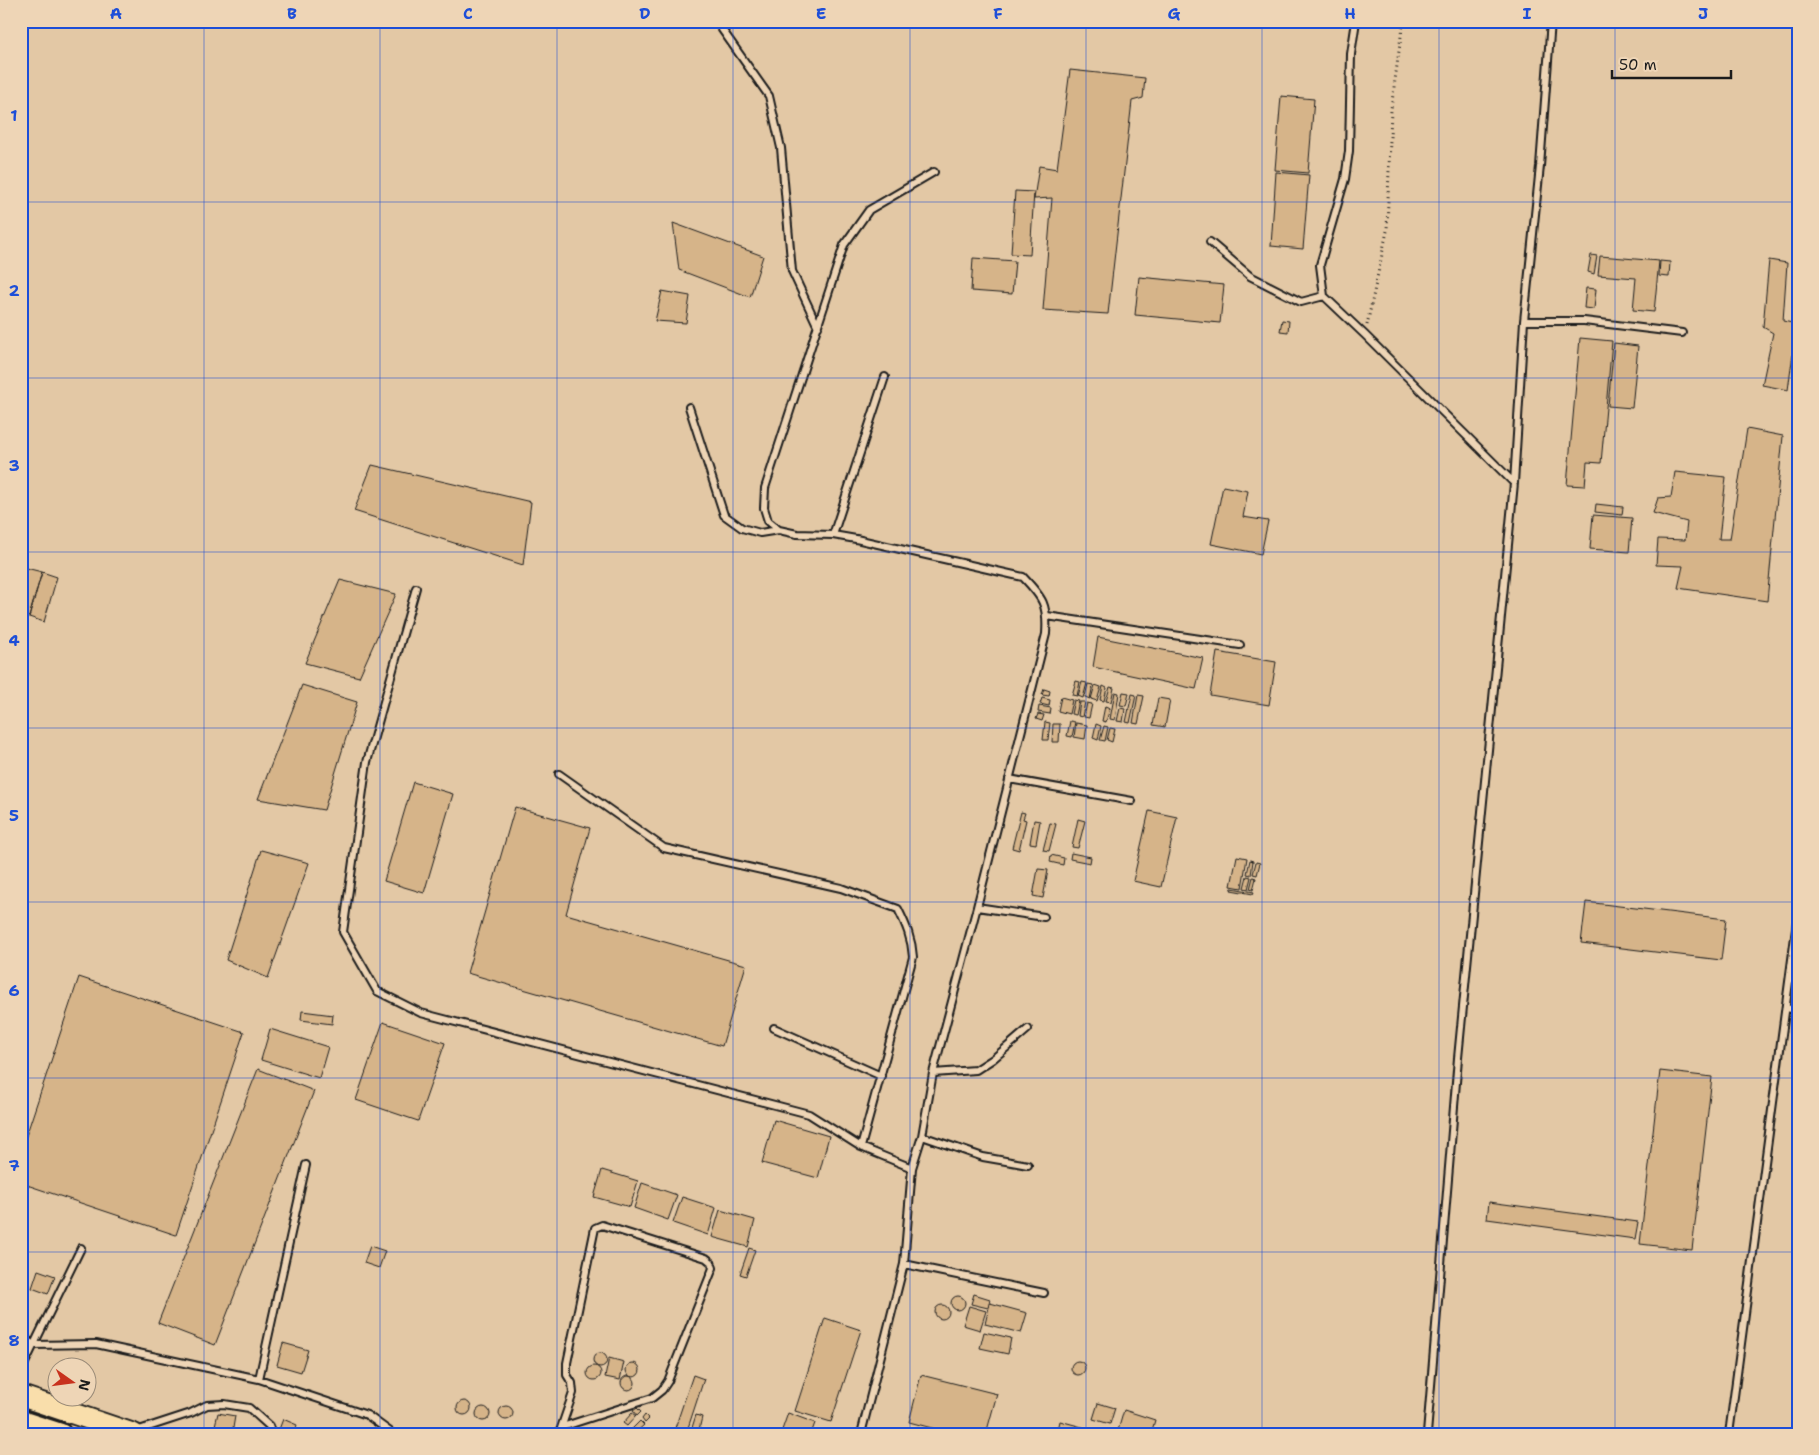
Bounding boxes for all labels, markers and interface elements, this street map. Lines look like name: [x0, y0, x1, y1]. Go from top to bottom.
text: A: [110, 3, 122, 24]
text: B: [287, 3, 297, 24]
text: C: [463, 3, 473, 24]
text: D: [639, 3, 651, 24]
text: E: [816, 3, 826, 24]
text: F: [993, 3, 1003, 24]
text: G: [1168, 3, 1181, 24]
text: H: [1344, 3, 1356, 24]
text: I: [1523, 3, 1532, 24]
text: J: [1698, 3, 1708, 24]
scale bar: [1612, 48, 1730, 80]
text: 50 m: [1619, 55, 1657, 75]
text: 1: [10, 105, 18, 126]
text: 2: [8, 280, 20, 301]
text: 3: [8, 455, 20, 476]
text: 4: [8, 630, 20, 651]
text: 5: [9, 805, 19, 826]
text: 6: [8, 980, 20, 1001]
text: 7: [8, 1155, 20, 1176]
text: 8: [8, 1330, 20, 1351]
north arrow: [48, 1358, 98, 1408]
text: N: [75, 1378, 95, 1393]

